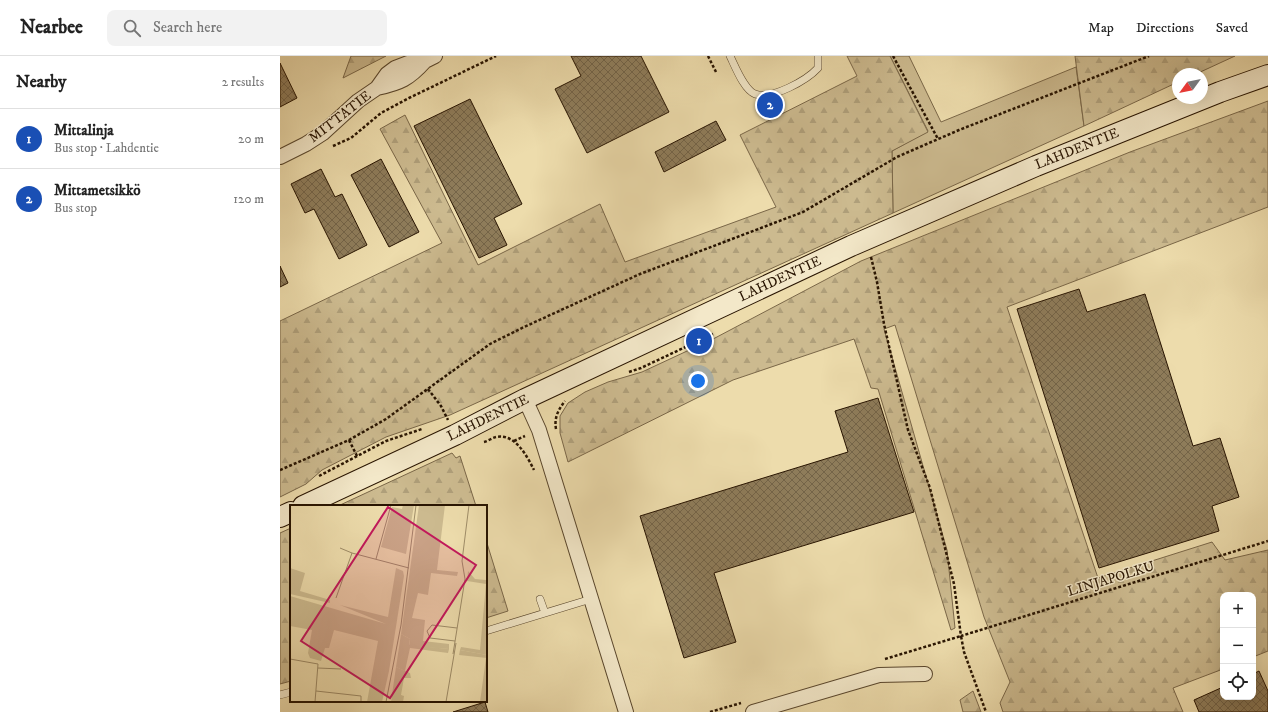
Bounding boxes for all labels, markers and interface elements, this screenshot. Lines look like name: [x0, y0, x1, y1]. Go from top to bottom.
search box: [107, 10, 387, 46]
text: Nearbee: [20, 16, 83, 39]
icon: search: [121, 17, 143, 39]
text: Search here: [153, 18, 222, 37]
text: Map: [1088, 19, 1114, 37]
text: Directions: [1136, 19, 1194, 37]
text: Saved: [1216, 19, 1248, 37]
north arrow: [1172, 68, 1208, 104]
text: Nearby: [16, 71, 66, 93]
text: 2 results: [222, 74, 264, 90]
street label: MITTATIE: [305, 87, 375, 147]
pin: 2: [757, 90, 783, 120]
text: Mittalinja: [54, 121, 114, 140]
street label: LAHDENTIE: [1032, 124, 1122, 174]
text: 1: [27, 131, 31, 147]
text: 20 m: [238, 131, 264, 147]
text: Bus stop · Lahdentie: [54, 140, 159, 156]
text: Mittametsikkö: [54, 181, 141, 200]
text: 2: [26, 191, 32, 207]
text: 120 m: [233, 191, 264, 207]
text: Bus stop: [54, 200, 97, 216]
street label: LAHDENTIE: [736, 252, 824, 306]
pin: 1: [686, 326, 712, 356]
your location: [688, 371, 708, 391]
street label: LAHDENTIE: [444, 390, 532, 446]
inset map: [290, 505, 487, 702]
street label: LINJAPOLKU: [1065, 557, 1157, 601]
map controls: [1220, 592, 1256, 700]
button: +: [1220, 592, 1256, 628]
button: −: [1220, 628, 1256, 664]
button: locate: [1220, 664, 1256, 700]

